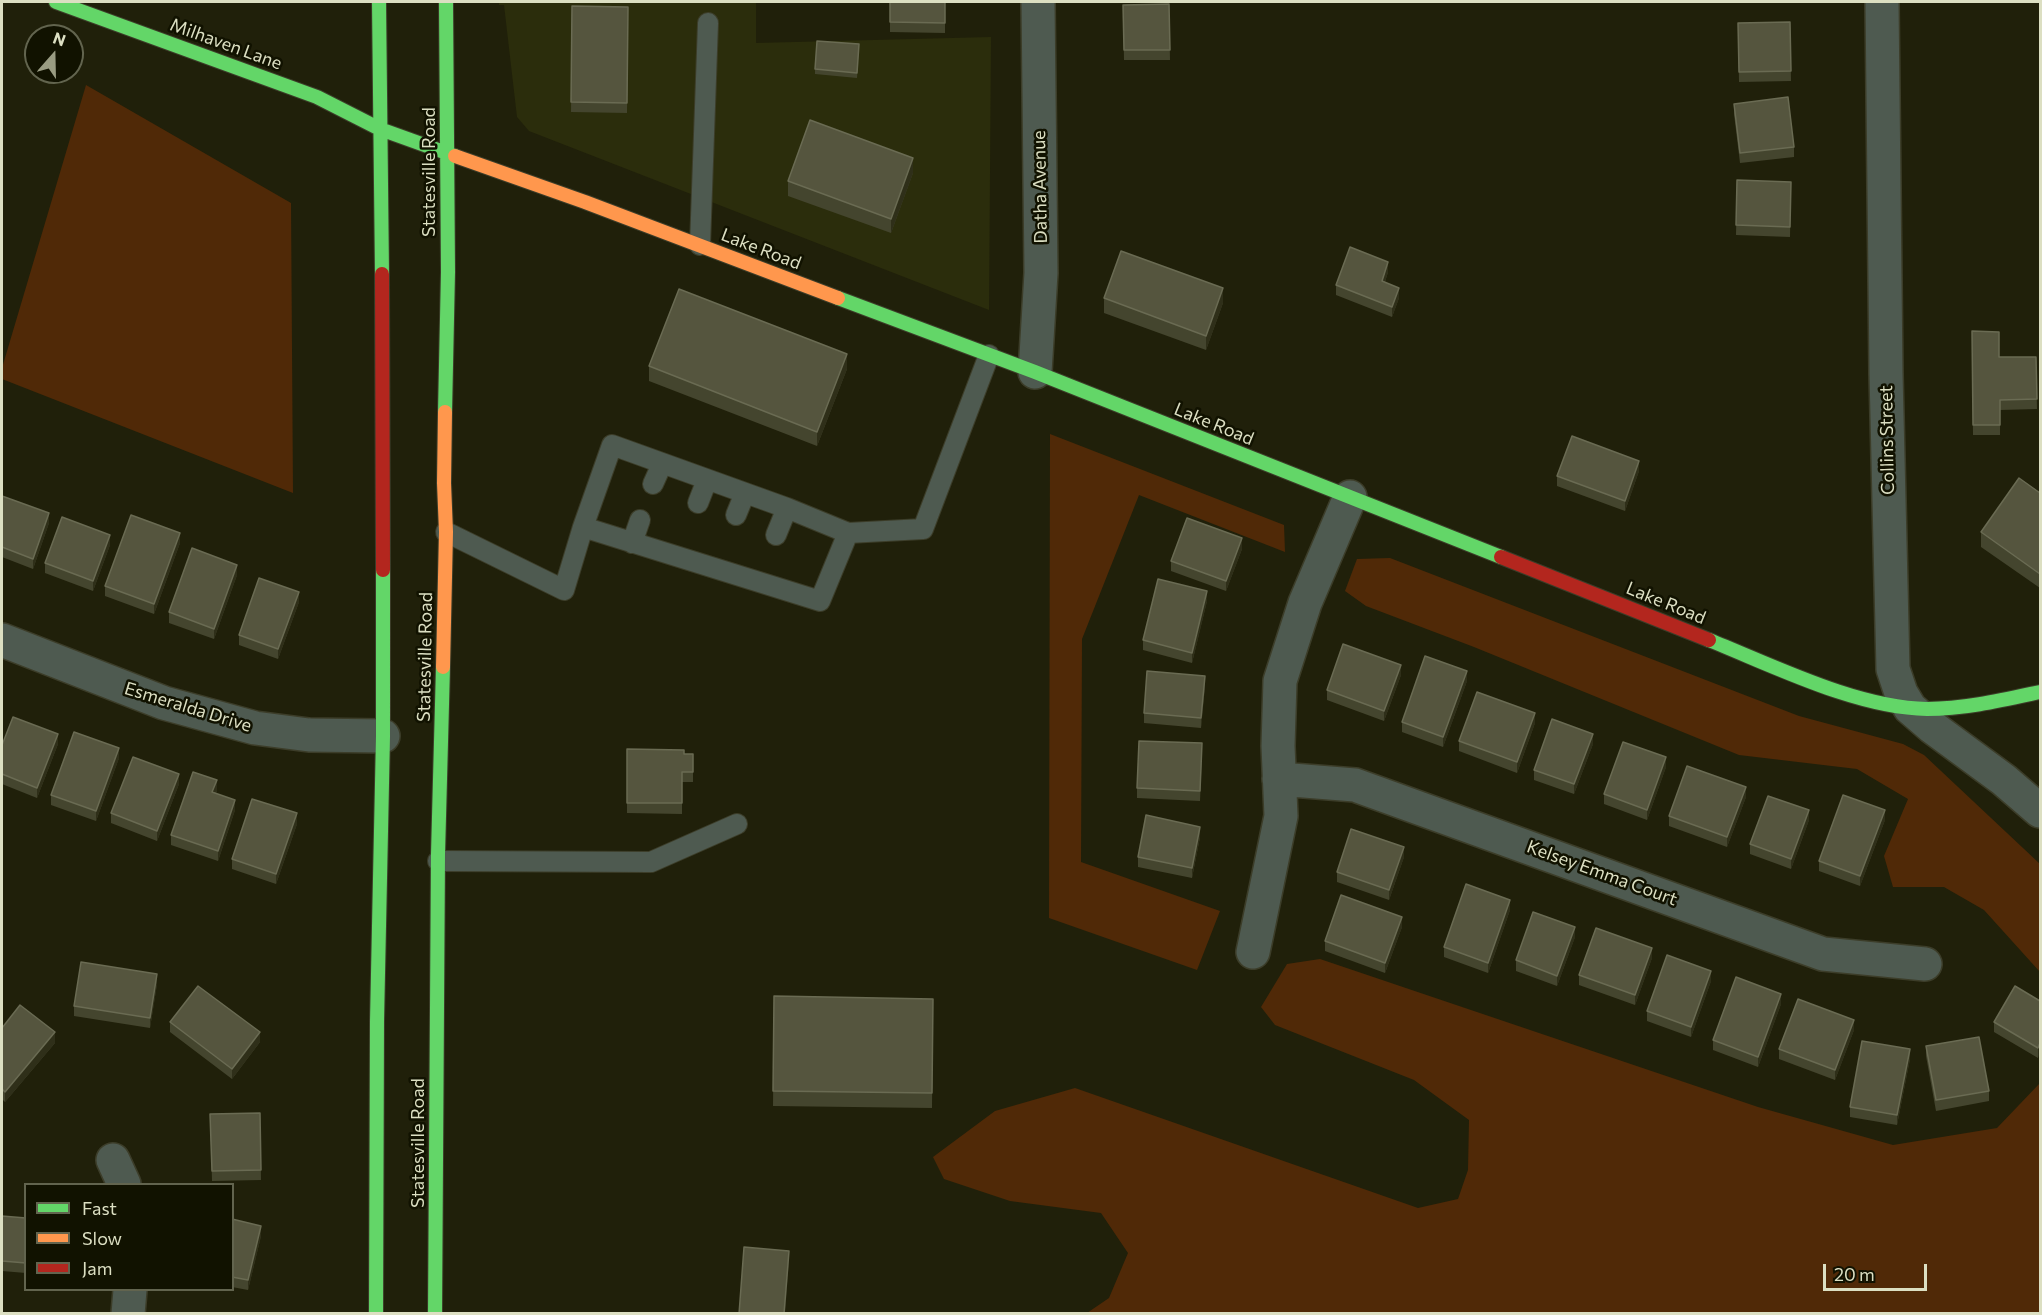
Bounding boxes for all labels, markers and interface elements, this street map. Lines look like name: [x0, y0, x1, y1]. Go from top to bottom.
street label: Milhaven Lane: [167, 14, 285, 74]
north arrow: [24, 24, 84, 84]
text: N: [51, 28, 69, 49]
street label: Statesville Road: [418, 107, 440, 237]
street label: Datha Avenue: [1028, 130, 1052, 244]
street label: Lake Road: [718, 224, 804, 274]
street label: Collins Street: [1875, 385, 1899, 495]
street label: Lake Road: [1171, 398, 1257, 450]
street label: Lake Road: [1623, 577, 1709, 629]
street label: Statesville Road: [413, 592, 437, 722]
street label: Esmeralda Drive: [122, 677, 254, 737]
street label: Kelsey Emma Court: [1524, 836, 1680, 910]
street label: Statesville Road: [407, 1078, 429, 1208]
legend: [24, 1183, 234, 1291]
text: Fast: [82, 1197, 117, 1219]
text: Slow: [82, 1227, 122, 1249]
scale bar: [1826, 1252, 1930, 1290]
text: Jam: [82, 1257, 112, 1279]
text: 20 m: [1834, 1263, 1875, 1285]

